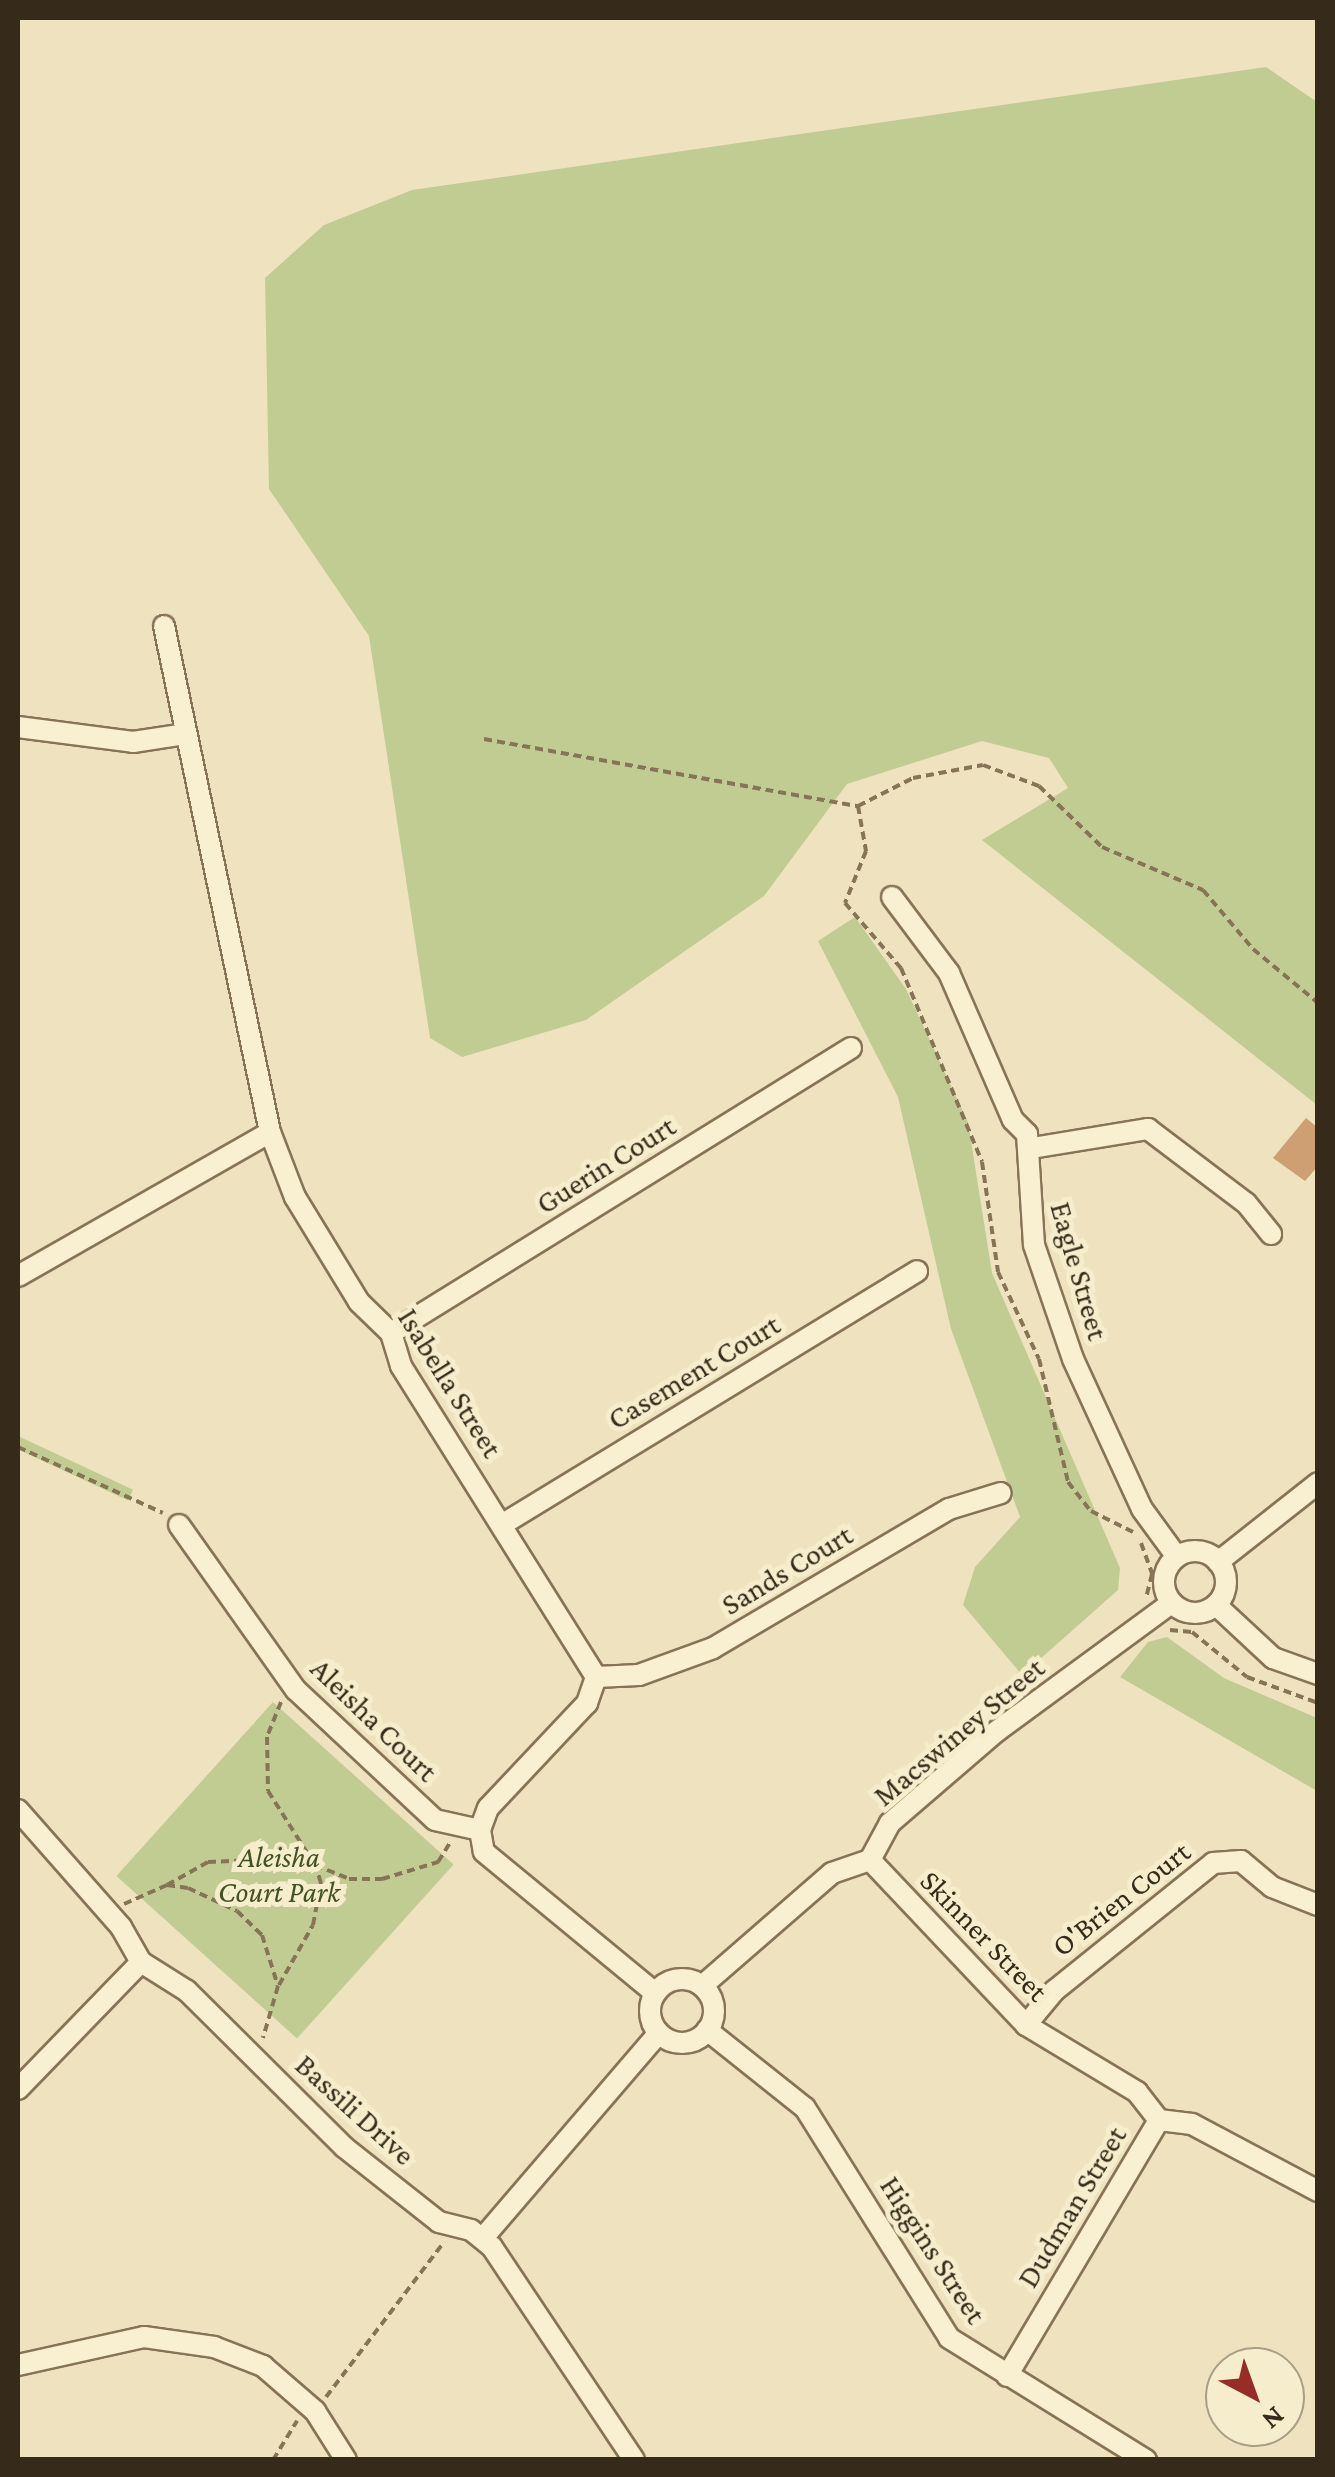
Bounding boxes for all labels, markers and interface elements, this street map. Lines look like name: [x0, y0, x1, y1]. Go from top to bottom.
street label: Guerin Court: [530, 1108, 682, 1222]
street label: Eagle Street: [1042, 1198, 1116, 1344]
street label: Isabella Street: [390, 1302, 510, 1464]
street label: Casement Court: [601, 1307, 787, 1437]
street label: Sands Court: [715, 1517, 859, 1623]
street label: Macswiney Street: [866, 1650, 1052, 1814]
street label: Aleisha Court: [303, 1651, 445, 1789]
street label: O'Brien Court: [1045, 1834, 1197, 1964]
park label: Aleisha Court Park: [218, 1839, 340, 1910]
street label: Skinner Street: [913, 1863, 1055, 2009]
street label: Bassili Drive: [288, 2047, 422, 2173]
street label: Dudman Street: [1010, 2120, 1134, 2294]
street label: Higgins Street: [872, 2170, 994, 2330]
north arrow: [1205, 2347, 1305, 2447]
text: N: [1256, 2401, 1291, 2436]

